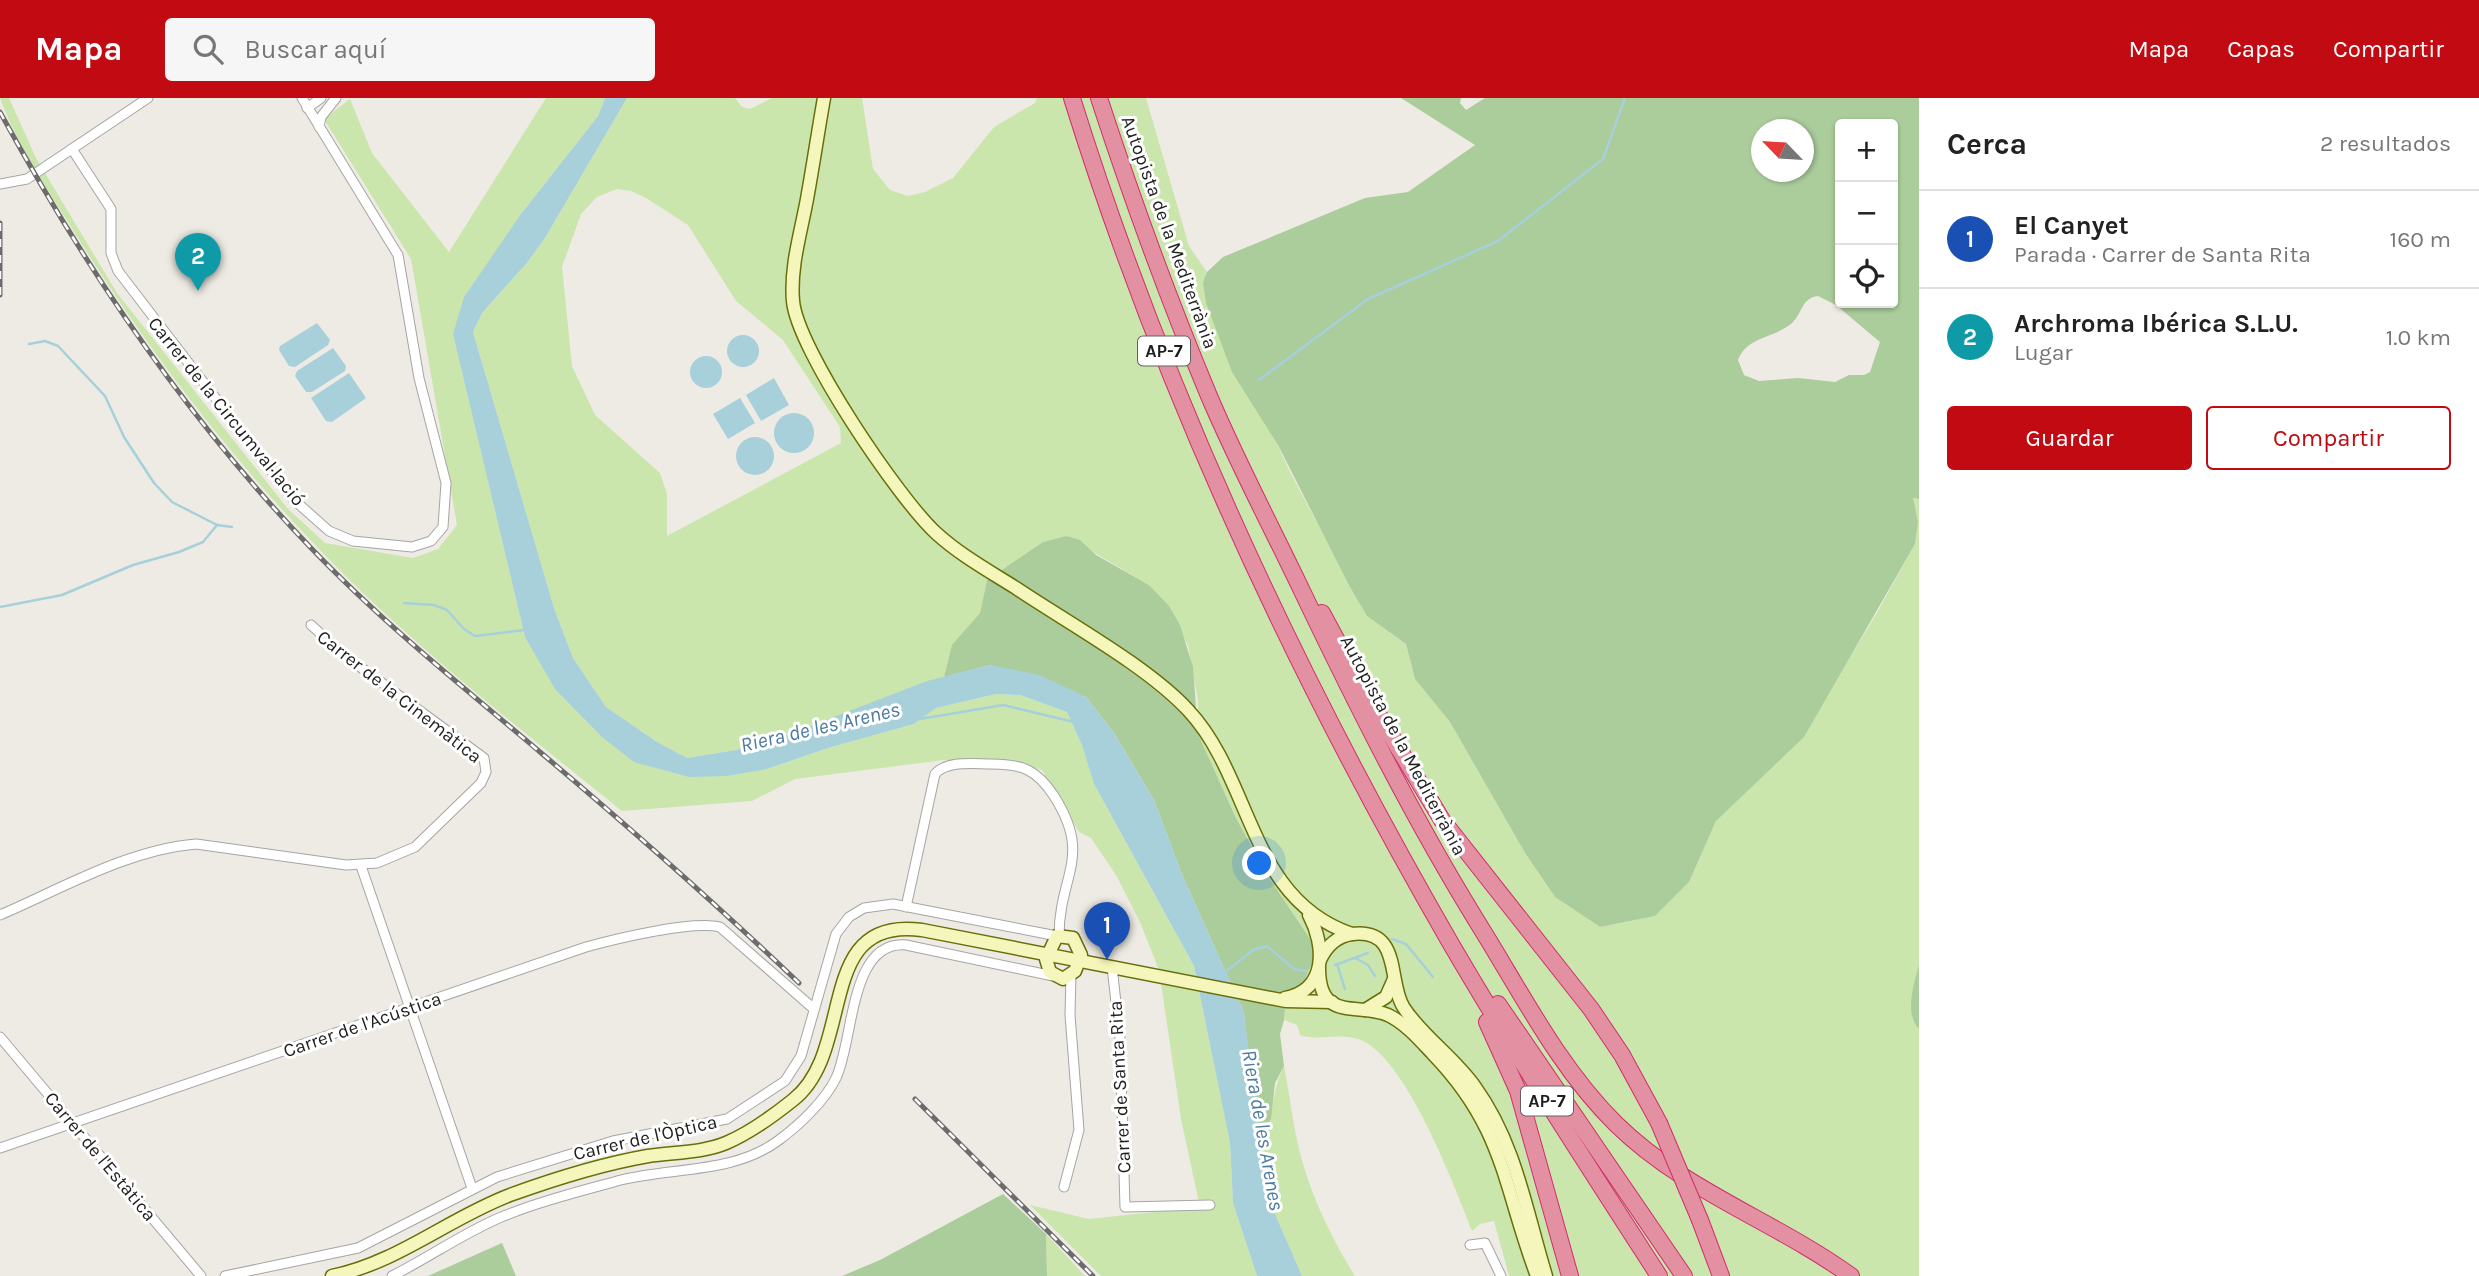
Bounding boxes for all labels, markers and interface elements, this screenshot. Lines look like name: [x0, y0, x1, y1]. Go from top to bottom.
search box: [165, 18, 655, 81]
text: Mapa: [35, 30, 123, 68]
icon: search: [189, 30, 227, 68]
text: Buscar aquí: [245, 34, 386, 65]
text: Mapa: [2128, 35, 2189, 63]
text: Capas: [2227, 35, 2295, 63]
text: Compartir: [2333, 35, 2444, 63]
street label: Autopista de la Mediterrània: [1117, 113, 1221, 352]
north arrow: [1751, 119, 1814, 182]
map controls: [1835, 119, 1898, 308]
button: +: [1835, 119, 1898, 182]
text: Cerca: [1947, 126, 2027, 162]
text: 2 resultados: [2320, 130, 2451, 157]
button: −: [1835, 182, 1898, 245]
text: El Canyet: [2014, 210, 2129, 241]
text: 1: [1966, 226, 1974, 253]
text: 160 m: [2390, 226, 2451, 253]
pin: 2: [175, 233, 221, 291]
text: Parada · Carrer de Santa Rita: [2014, 241, 2311, 268]
button: locate: [1835, 245, 1898, 308]
text: Archroma Ibérica S.L.U.: [2014, 308, 2298, 339]
street label: Carrer de la Circumval·lació: [143, 313, 309, 510]
text: 2: [1963, 324, 1977, 351]
text: 1.0 km: [2386, 324, 2451, 351]
road number: AP-7: [1138, 337, 1190, 366]
text: Lugar: [2014, 339, 2073, 366]
button: Guardar: [1947, 406, 2192, 470]
button: Compartir: [2206, 406, 2451, 470]
street label: Carrer de la Cinemàtica: [313, 626, 486, 768]
street label: Autopista de la Mediterrània: [1336, 632, 1471, 859]
water label: Riera de les Arenes: [738, 697, 902, 757]
your location: [1242, 846, 1276, 880]
pin: 1: [1084, 902, 1130, 960]
street label: Carrer de l'Acústica: [280, 988, 444, 1062]
street label: Carrer de Santa Rita: [1104, 1000, 1136, 1174]
water label: Riera de les Arenes: [1237, 1048, 1289, 1212]
road number: AP-7: [1521, 1086, 1573, 1116]
street label: Carrer de l'Estàtica: [40, 1088, 161, 1226]
street label: Carrer de l'Òptica: [571, 1110, 719, 1165]

